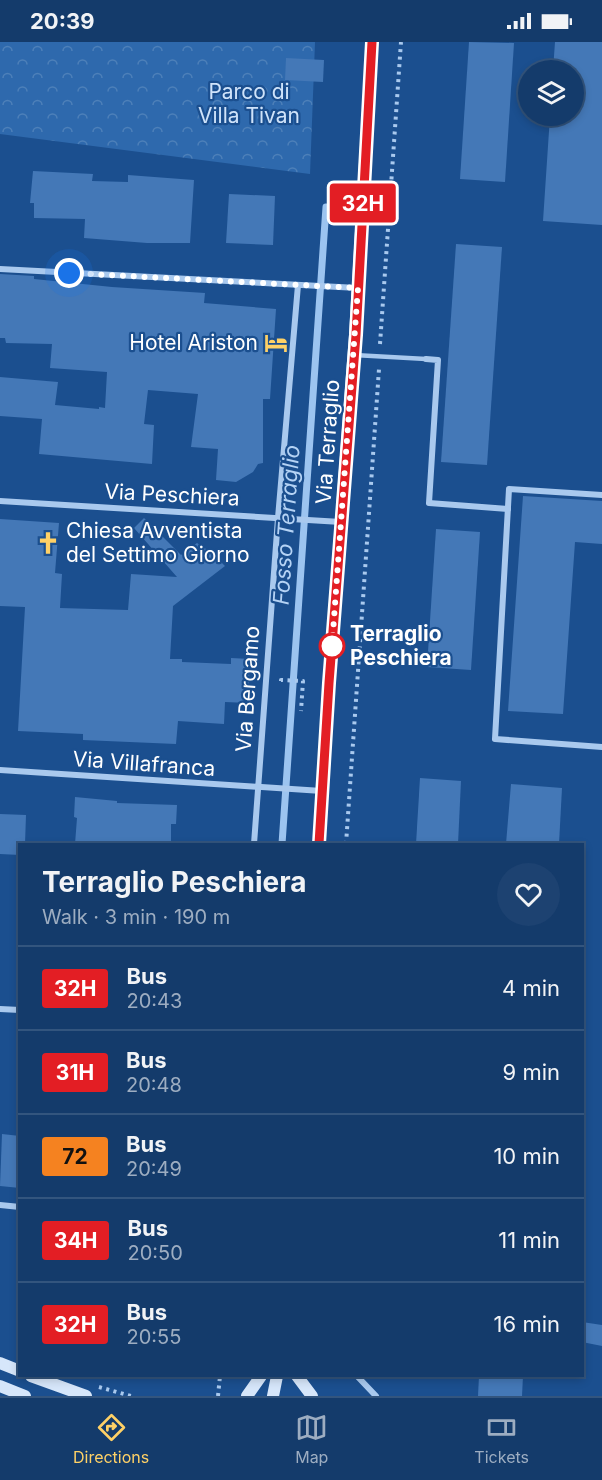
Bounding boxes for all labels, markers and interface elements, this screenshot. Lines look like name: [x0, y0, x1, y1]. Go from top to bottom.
text: 20:39: [30, 8, 95, 34]
map controls: [518, 60, 584, 126]
button: layers: [518, 60, 584, 126]
park label: Parco di Villa Tivan: [198, 79, 300, 128]
line badge: 32H: [328, 184, 398, 222]
text: 32H: [342, 191, 384, 216]
your location: [54, 258, 84, 288]
place label: Hotel Ariston: [129, 330, 258, 355]
hotel icon: Hotel Ariston: [263, 330, 289, 356]
street label: Via Terraglio: [311, 379, 344, 505]
water label: Fosso Terraglio: [267, 444, 305, 606]
street label: Via Peschiera: [104, 478, 240, 511]
place label: Chiesa Avventista del Settimo Giorno: [66, 518, 250, 567]
church icon: Chiesa Avventista del Settimo Giorno: [35, 530, 61, 556]
place label: Terraglio Peschiera: [350, 621, 452, 670]
street label: Via Bergamo: [231, 625, 264, 753]
marker: Terraglio Peschiera: [319, 633, 345, 659]
street label: Via Villafranca: [72, 746, 216, 781]
button: heart: [497, 863, 560, 926]
text: Terraglio Peschiera: [42, 865, 306, 899]
text: Walk · 3 min · 190 m: [42, 905, 230, 929]
text: Bus: [126, 963, 167, 989]
text: 4 min: [502, 975, 560, 1001]
text: 32H: [54, 976, 96, 1001]
text: 20:43: [126, 989, 182, 1013]
text: Bus: [126, 1047, 167, 1073]
text: 9 min: [503, 1059, 560, 1085]
text: 31H: [56, 1060, 94, 1085]
text: 20:48: [126, 1073, 182, 1097]
text: Bus: [126, 1131, 167, 1157]
text: 10 min: [493, 1143, 560, 1169]
text: 72: [62, 1144, 88, 1169]
text: 20:49: [126, 1157, 182, 1181]
text: Bus: [127, 1215, 168, 1241]
text: 11 min: [498, 1227, 560, 1253]
text: 34H: [54, 1228, 97, 1253]
text: 20:50: [127, 1241, 183, 1265]
text: Bus: [126, 1299, 167, 1325]
text: 16 min: [494, 1311, 560, 1337]
text: 32H: [54, 1312, 96, 1337]
text: 20:55: [126, 1325, 181, 1349]
tab: Directions: [73, 1411, 149, 1467]
tab: Map: [295, 1411, 328, 1467]
tab: Tickets: [474, 1411, 529, 1467]

